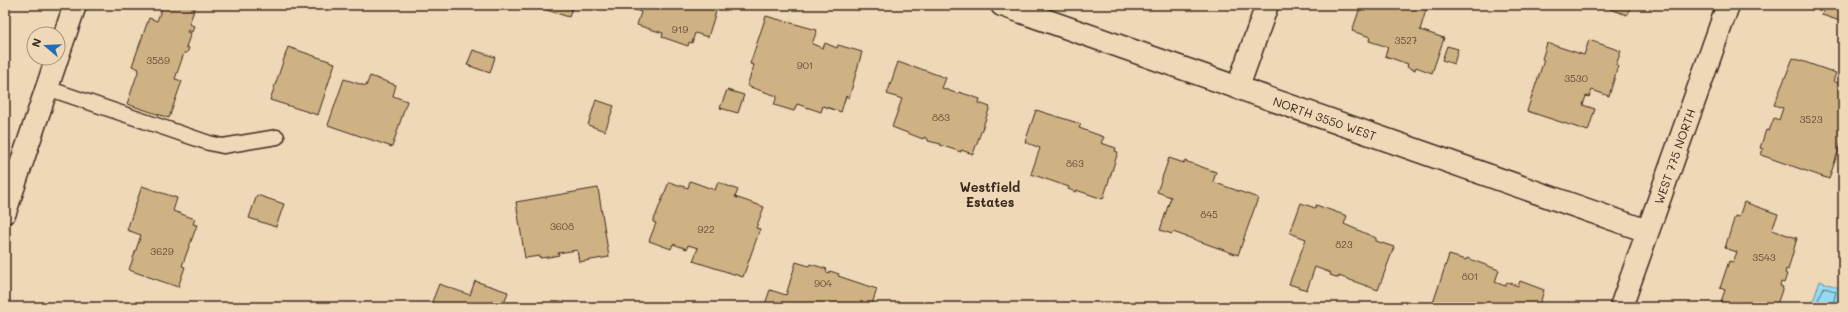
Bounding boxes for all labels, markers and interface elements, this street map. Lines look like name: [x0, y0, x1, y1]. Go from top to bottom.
house number: 919: [672, 22, 688, 36]
north arrow: [26, 26, 66, 66]
house number: 3527: [1395, 33, 1418, 47]
text: N: [28, 36, 45, 49]
house number: 3589: [146, 53, 170, 67]
house number: 901: [797, 58, 813, 72]
house number: 3530: [1564, 71, 1588, 85]
street label: NORTH 3550 WEST: [1271, 93, 1379, 144]
street label: WEST 775 NORTH: [1650, 106, 1699, 206]
house number: 883: [932, 110, 950, 124]
house number: 3523: [1799, 112, 1823, 126]
house number: 863: [1066, 156, 1084, 170]
district label: Westfield Estates: [960, 178, 1020, 210]
house number: 845: [1200, 207, 1218, 221]
house number: 3608: [550, 219, 574, 233]
house number: 922: [697, 222, 715, 236]
house number: 823: [1335, 237, 1353, 251]
house number: 3629: [150, 244, 174, 258]
house number: 3543: [1752, 250, 1776, 264]
house number: 801: [1462, 269, 1478, 283]
house number: 904: [814, 276, 832, 290]

